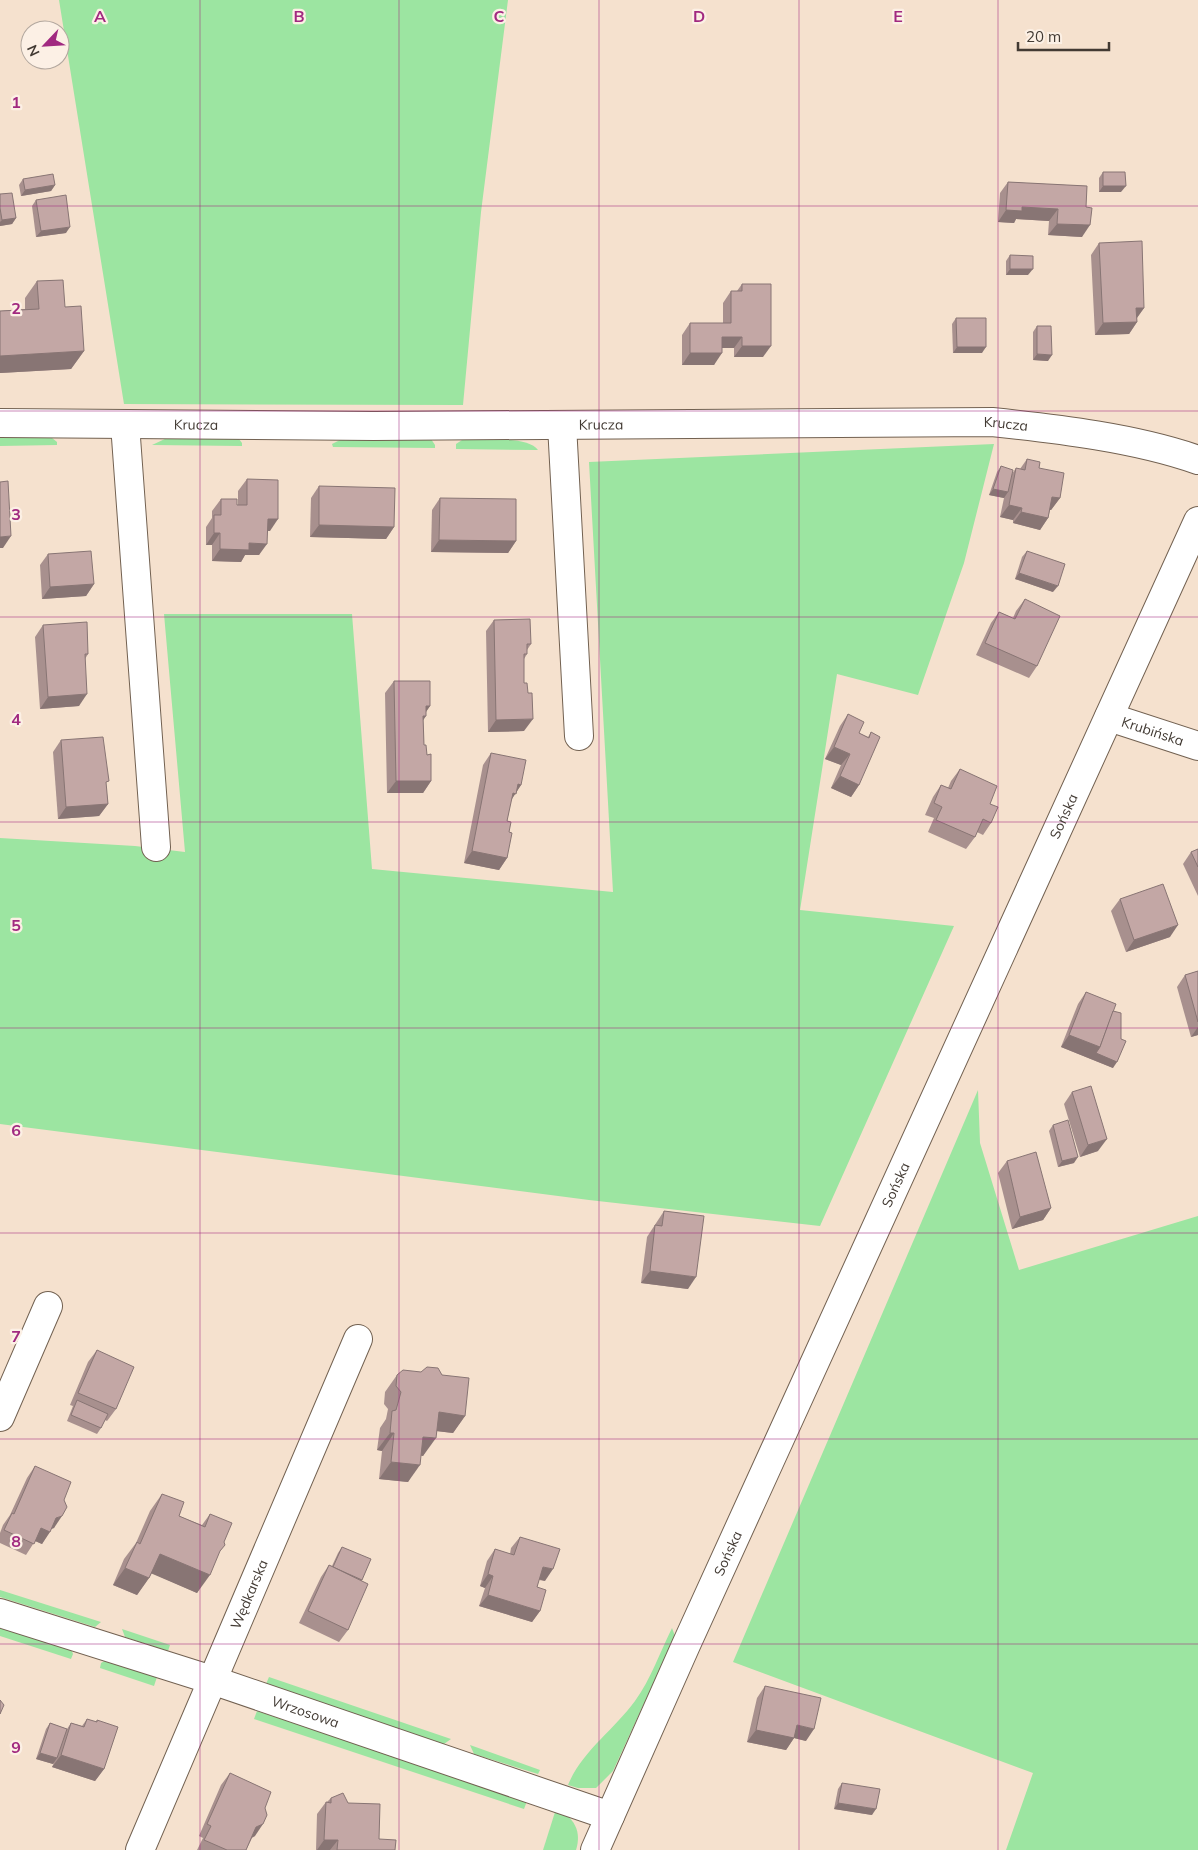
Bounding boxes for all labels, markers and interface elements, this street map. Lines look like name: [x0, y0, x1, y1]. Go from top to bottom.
text: A: [94, 6, 106, 26]
text: B: [293, 6, 305, 26]
text: C: [494, 6, 505, 26]
text: D: [693, 6, 705, 26]
text: E: [893, 6, 903, 26]
north arrow: [20, 20, 70, 70]
scale bar: [1018, 20, 1109, 52]
text: 20 m: [1026, 27, 1061, 46]
text: N: [23, 42, 44, 59]
text: 1: [11, 92, 21, 112]
text: 2: [11, 298, 21, 318]
street label: Krucza: [984, 413, 1029, 435]
street label: Krucza: [174, 415, 218, 434]
street label: Krucza: [579, 415, 623, 434]
text: 3: [11, 504, 21, 524]
text: 4: [11, 709, 21, 729]
street label: Krubińska: [1119, 713, 1186, 750]
street label: Sońska: [1045, 791, 1082, 842]
text: 5: [11, 915, 21, 935]
text: 6: [11, 1120, 21, 1140]
street label: Sońska: [878, 1159, 914, 1210]
text: 7: [11, 1326, 21, 1346]
street label: Sońska: [710, 1528, 746, 1579]
text: 8: [11, 1531, 21, 1551]
street label: Wędkarska: [226, 1557, 272, 1632]
street label: Wrzosowa: [269, 1692, 342, 1732]
text: 9: [11, 1737, 21, 1757]

